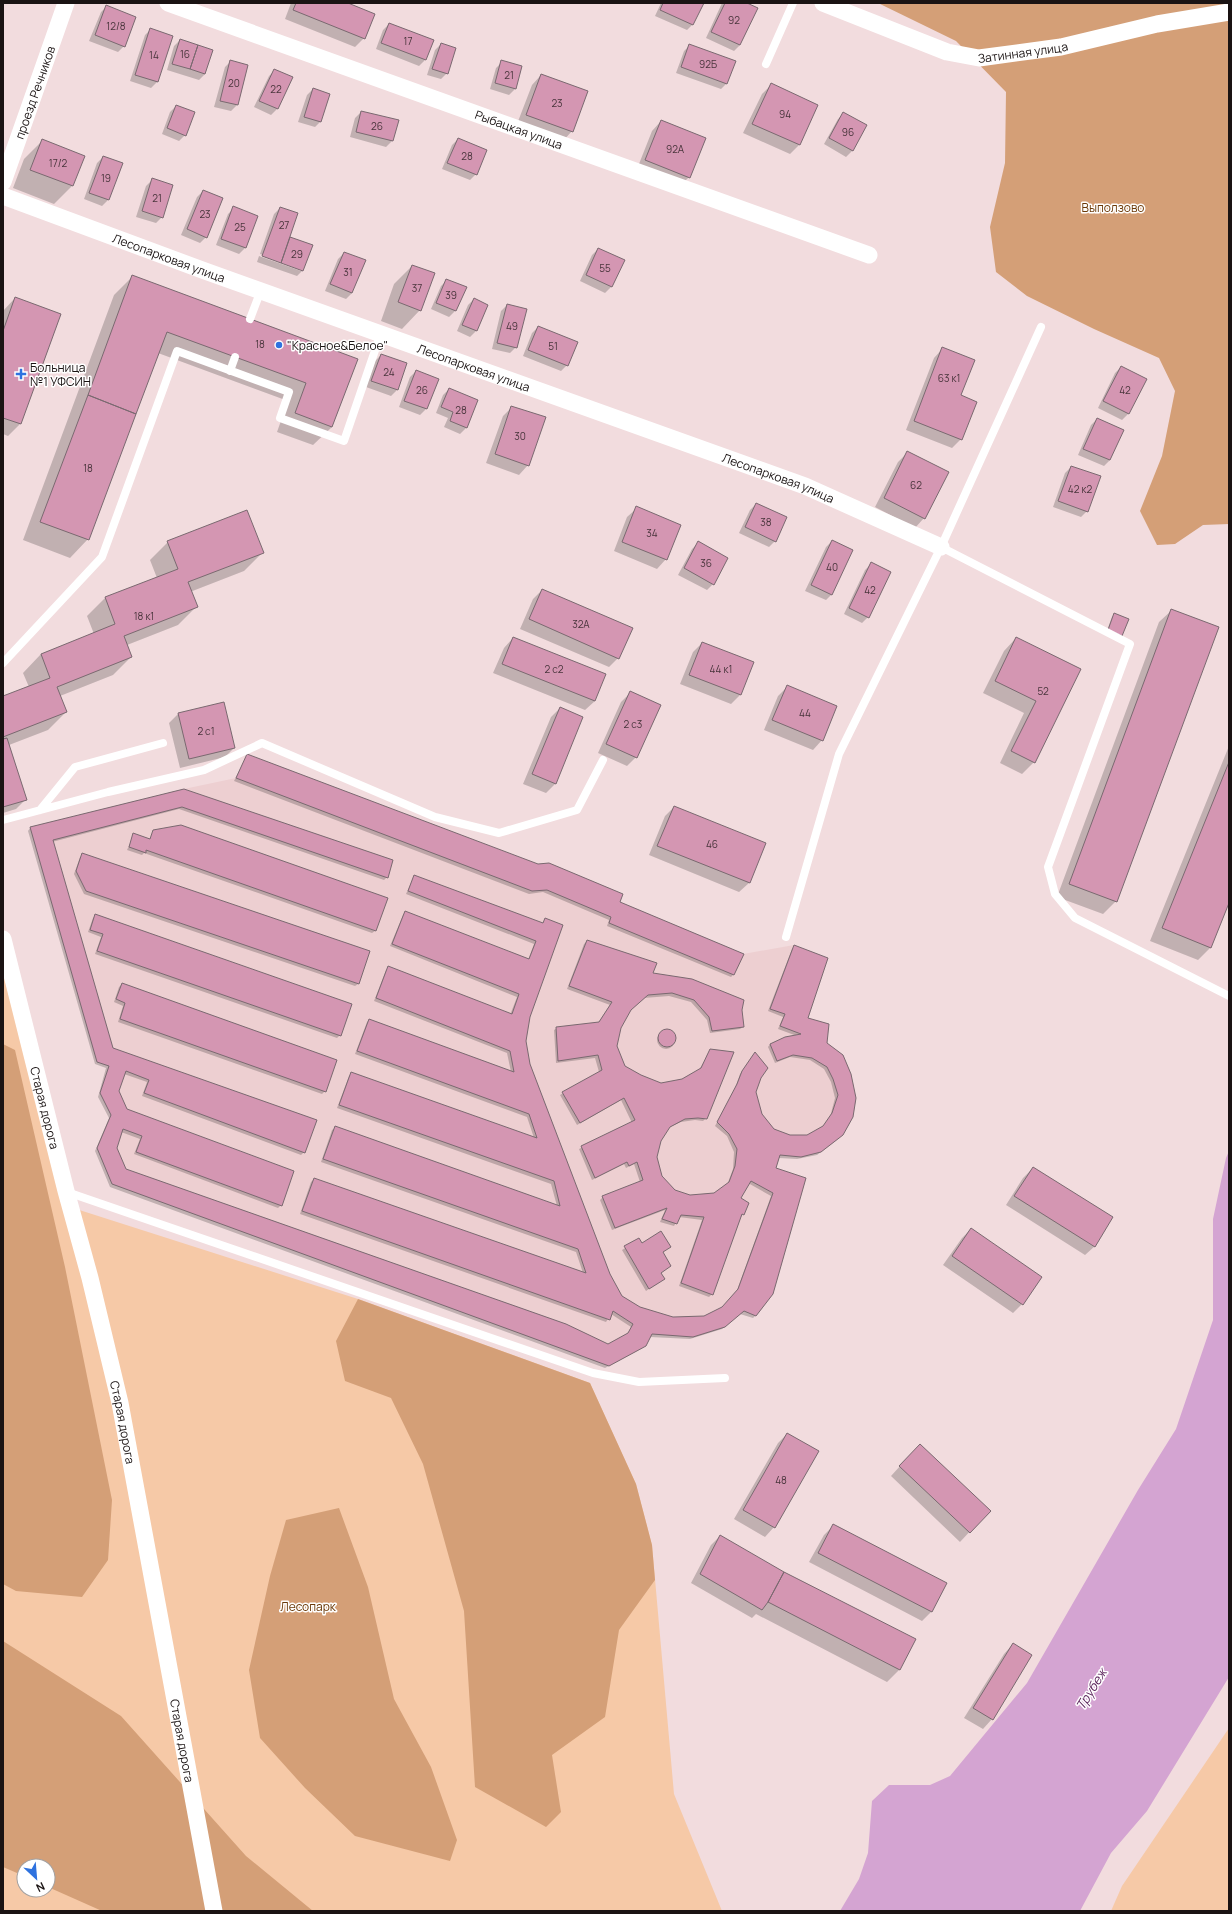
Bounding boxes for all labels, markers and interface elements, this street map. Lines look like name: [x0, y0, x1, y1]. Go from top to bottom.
house number: 92: [728, 13, 740, 27]
house number: 12/8: [106, 19, 126, 33]
house number: 17: [404, 34, 412, 48]
street label: Затинная улица: [977, 37, 1069, 67]
street label: проезд Речников: [10, 43, 59, 141]
house number: 16: [180, 47, 190, 61]
house number: 14: [149, 48, 159, 62]
house number: 92Б: [699, 57, 717, 71]
house number: 21: [504, 68, 514, 82]
house number: 20: [228, 76, 240, 90]
house number: 22: [270, 82, 282, 96]
house number: 23: [551, 96, 563, 110]
street label: Рыбацкая улица: [473, 106, 565, 153]
house number: 94: [779, 107, 791, 121]
house number: 26: [371, 119, 383, 133]
house number: 96: [842, 125, 854, 139]
house number: 92А: [666, 142, 685, 156]
house number: 28: [461, 149, 473, 163]
house number: 17/2: [49, 156, 68, 170]
house number: 19: [101, 171, 111, 185]
house number: 21: [152, 191, 162, 205]
park label: Выползово: [1082, 199, 1144, 216]
house number: 23: [199, 207, 211, 221]
house number: 27: [279, 218, 289, 232]
house number: 25: [234, 220, 246, 234]
street label: Лесопарковая улица: [110, 229, 227, 286]
house number: 29: [291, 247, 303, 261]
house number: 55: [599, 261, 611, 275]
house number: 31: [343, 265, 353, 279]
house number: 37: [412, 281, 422, 295]
house number: 39: [445, 288, 457, 302]
house number: 49: [506, 319, 518, 333]
house number: 18: [255, 337, 265, 351]
place label: "Красное&Белое": [287, 337, 388, 354]
street label: Лесопарковая улица: [415, 339, 533, 395]
house number: 51: [548, 339, 558, 353]
marker: "Красное&Белое": [274, 340, 284, 350]
place label: Больница №1 УФСИН: [30, 359, 91, 390]
house number: 24: [383, 365, 395, 379]
marker: Больница №1 УФСИН: [15, 368, 27, 380]
house number: 63 к1: [938, 371, 960, 385]
house number: 26: [416, 383, 428, 397]
house number: 42: [1119, 383, 1131, 397]
house number: 28: [455, 403, 467, 417]
house number: 30: [514, 429, 526, 443]
street label: Лесопарковая улица: [720, 449, 837, 507]
house number: 18: [83, 461, 93, 475]
house number: 62: [910, 478, 922, 492]
house number: 42 к2: [1068, 482, 1092, 496]
house number: 38: [760, 515, 772, 529]
house number: 34: [646, 526, 658, 540]
house number: 36: [700, 556, 712, 570]
house number: 40: [826, 560, 838, 574]
house number: 42: [864, 583, 876, 597]
house number: 18 к1: [134, 609, 154, 623]
house number: 32А: [572, 617, 590, 631]
house number: 2 с2: [545, 662, 564, 676]
house number: 44 к1: [710, 662, 732, 676]
house number: 52: [1037, 684, 1049, 698]
house number: 44: [799, 706, 811, 720]
house number: 2 с3: [624, 717, 642, 731]
house number: 2 с1: [197, 724, 215, 738]
house number: 46: [706, 837, 718, 851]
street label: Старая дорога: [27, 1065, 64, 1151]
street label: Старая дорога: [106, 1379, 140, 1465]
house number: 48: [775, 1473, 787, 1487]
park label: Лесопарк: [280, 1598, 337, 1615]
water label: Трубеж: [1071, 1663, 1112, 1713]
street label: Старая дорога: [166, 1698, 199, 1784]
north arrow: [16, 1858, 56, 1898]
text: N: [34, 1879, 47, 1896]

